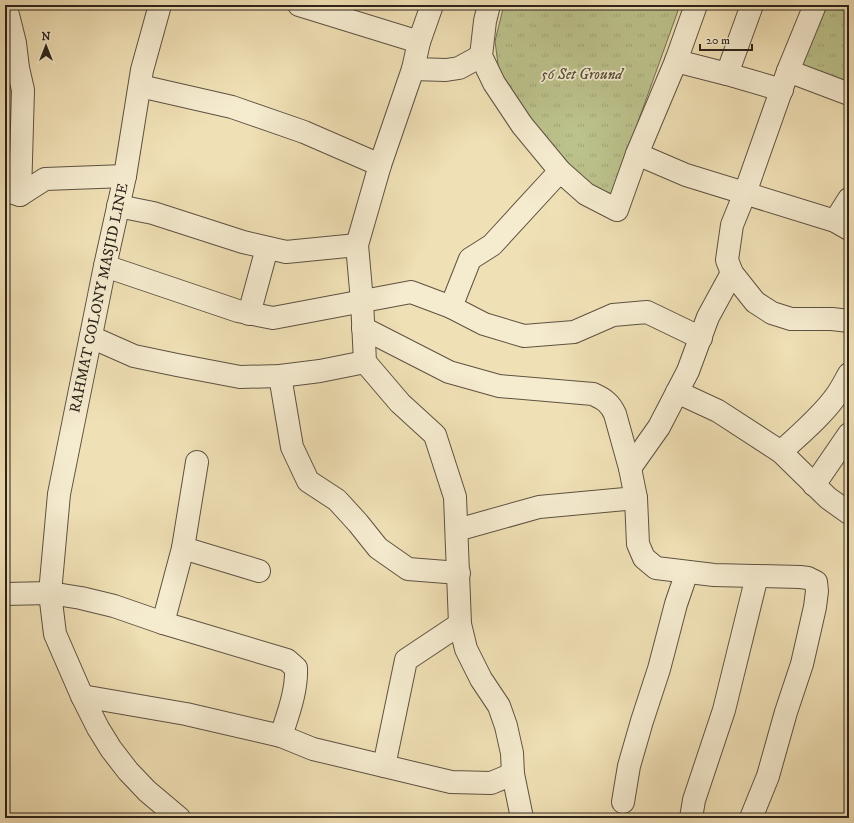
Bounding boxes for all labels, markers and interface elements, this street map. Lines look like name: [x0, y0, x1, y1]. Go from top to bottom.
north arrow: [26, 26, 66, 66]
scale bar: [700, 26, 752, 52]
text: N: [41, 30, 51, 44]
text: 20 m: [706, 33, 730, 48]
park label: 56 Set Ground: [541, 65, 625, 84]
street label: RAHMAT COLONY MASJID LINE: [65, 181, 133, 414]

